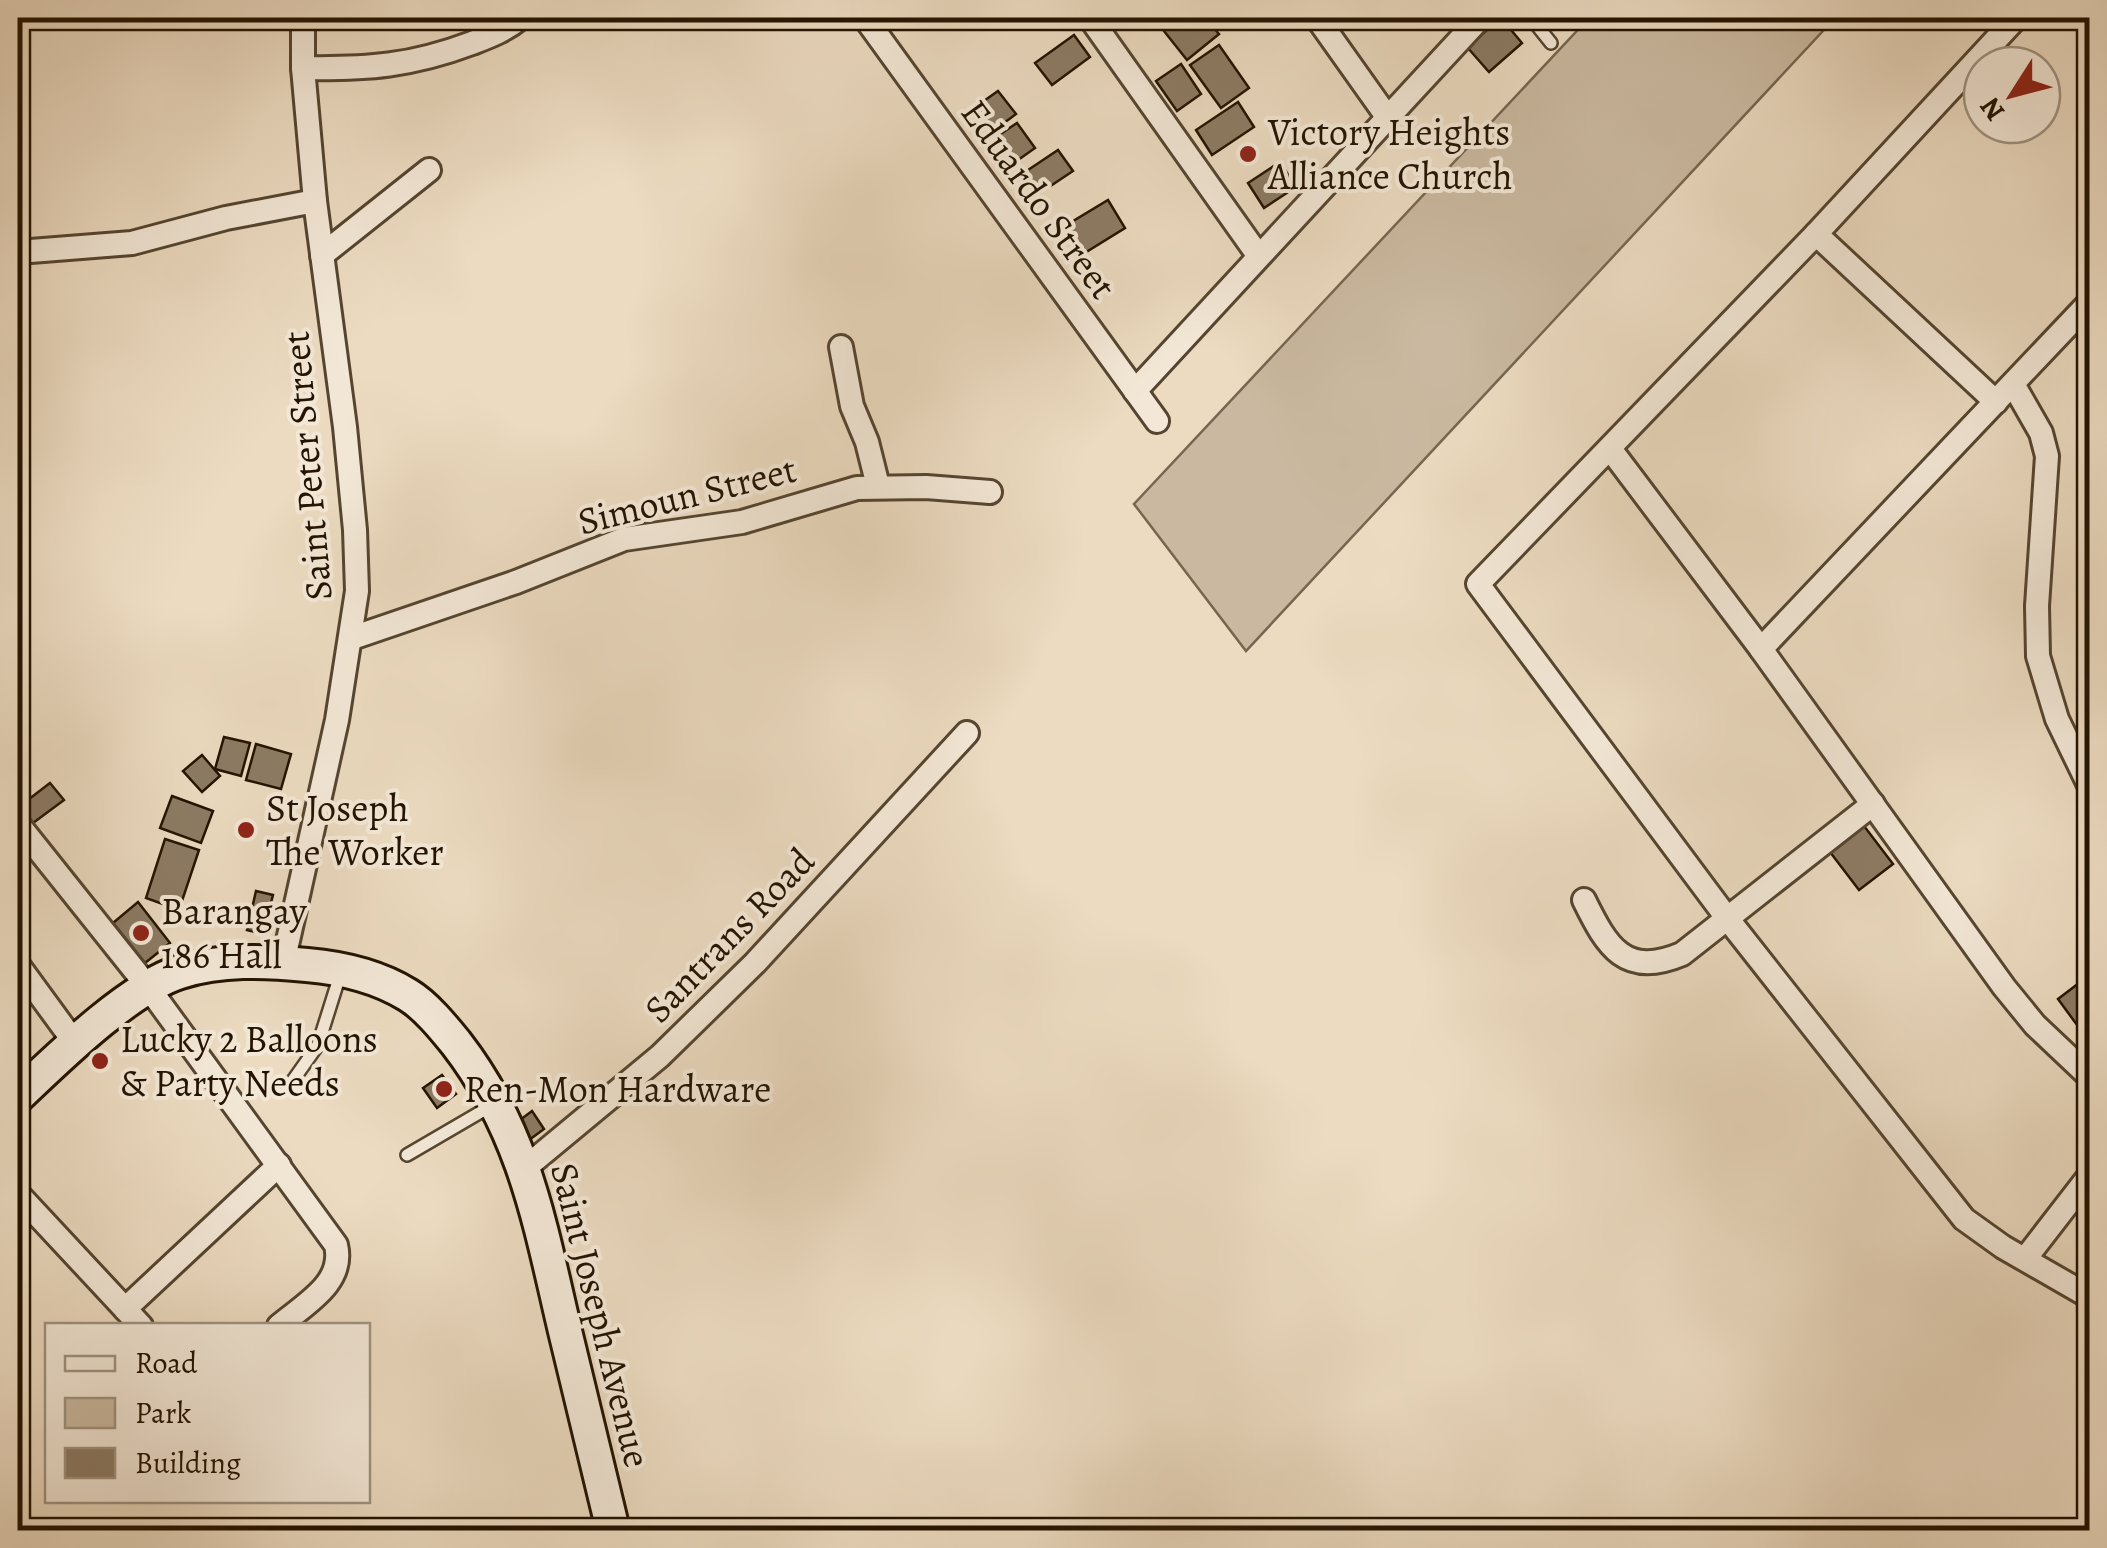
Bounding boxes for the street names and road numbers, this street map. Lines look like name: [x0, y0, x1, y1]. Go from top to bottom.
street label: Eduardo Street: [949, 89, 1129, 309]
street label: Saint Peter Street: [269, 329, 345, 603]
street label: Simoun Street: [572, 443, 802, 547]
street label: Santrans Road: [632, 836, 826, 1034]
street label: Saint Joseph Avenue: [538, 1157, 664, 1473]

